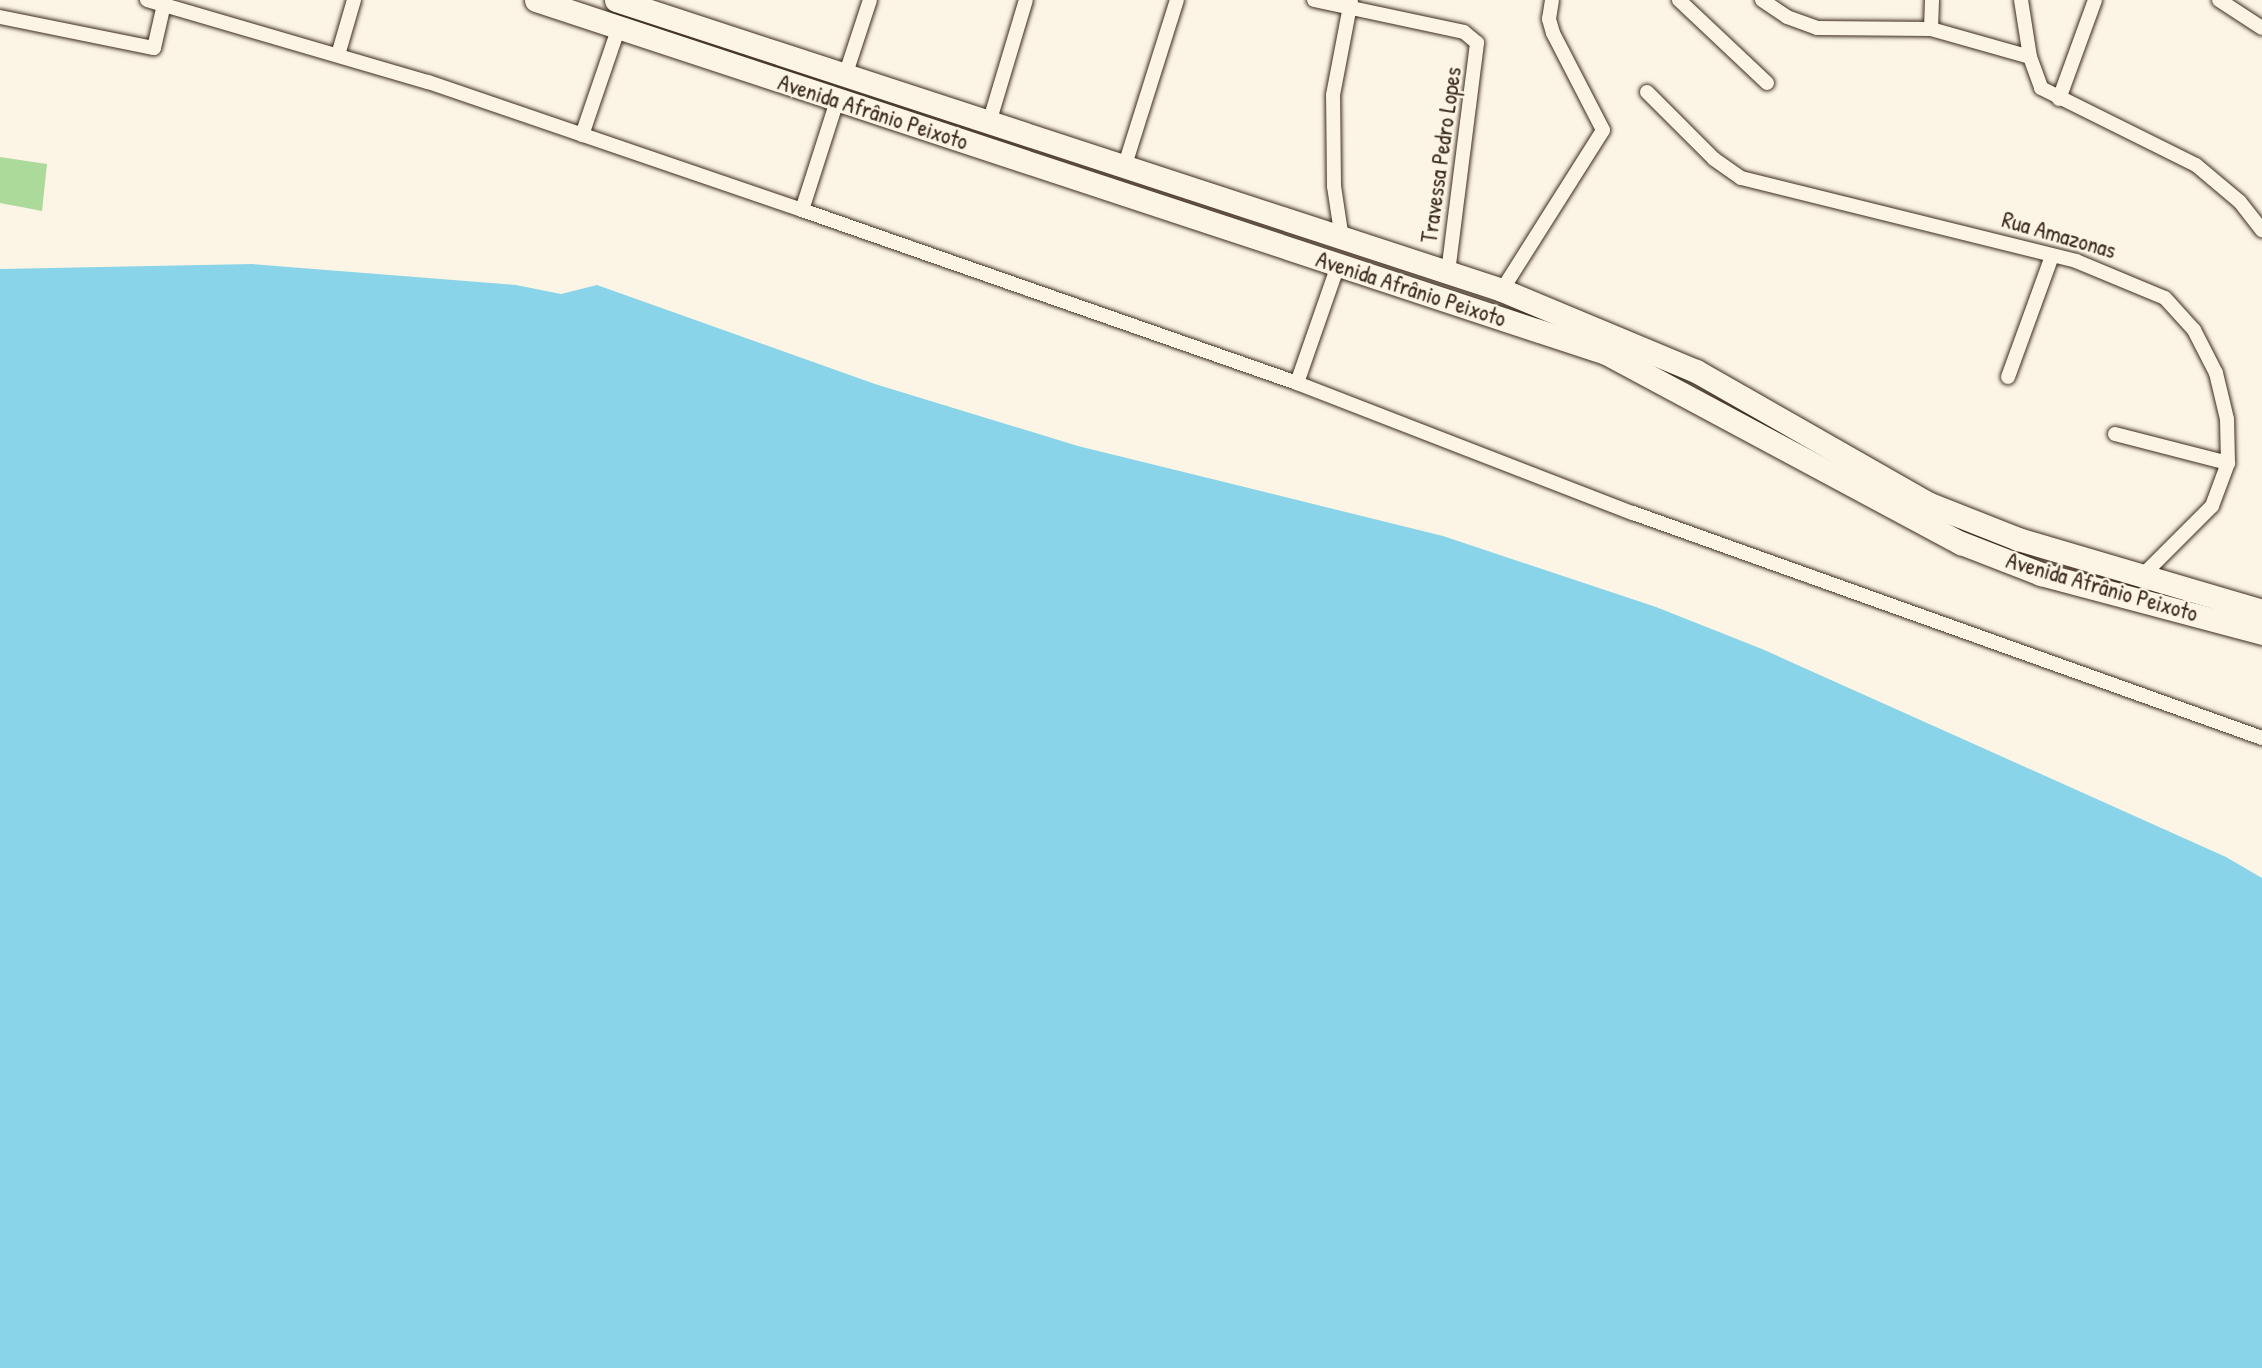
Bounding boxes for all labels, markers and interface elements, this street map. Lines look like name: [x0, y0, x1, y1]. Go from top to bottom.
street label: Travessa Pedro Lopes: [1415, 65, 1467, 245]
street label: Avenida Afrânio Peixoto: [775, 68, 971, 156]
street label: Rua Amazonas: [1999, 206, 2119, 264]
street label: Avenida Afrânio Peixoto: [1313, 245, 1509, 333]
street label: Avenida Afrânio Peixoto: [2003, 546, 2201, 628]

